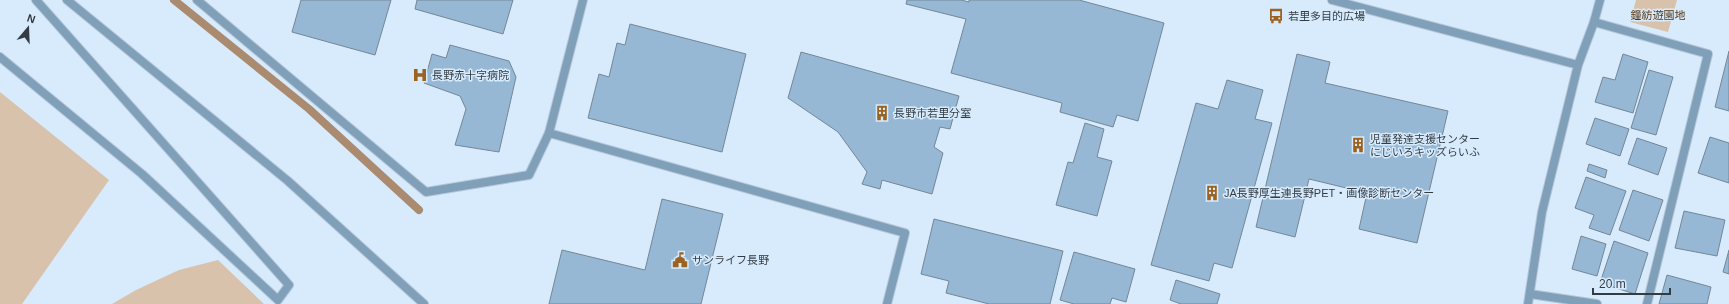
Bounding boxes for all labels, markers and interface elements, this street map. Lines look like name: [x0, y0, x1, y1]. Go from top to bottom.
bus stop icon: 若里多目的広場: [1267, 7, 1285, 25]
north arrow: [8, 8, 48, 48]
park label: 鐘紡遊園地: [1631, 9, 1686, 21]
place label: 若里多目的広場: [1288, 10, 1365, 22]
text: N: [26, 12, 37, 26]
hospital icon: 長野赤十字病院: [411, 66, 429, 84]
place label: 長野赤十字病院: [432, 69, 509, 81]
building icon: 長野市若里分室: [873, 104, 891, 122]
place label: 長野市若里分室: [894, 107, 971, 119]
place label: 児童発達支援センター にじいろキッズらいふ: [1370, 133, 1480, 158]
building icon: 児童発達支援センター にじいろキッズらいふ: [1349, 136, 1367, 154]
building icon: JA長野厚生連長野PET・画像診断センター: [1203, 184, 1221, 202]
place label: JA長野厚生連長野PET・画像診断センター: [1224, 187, 1434, 199]
public building icon: サンライフ長野: [671, 251, 689, 269]
place label: サンライフ長野: [692, 254, 769, 266]
scale bar: [1593, 270, 1670, 296]
text: 20 m: [1599, 277, 1626, 291]

